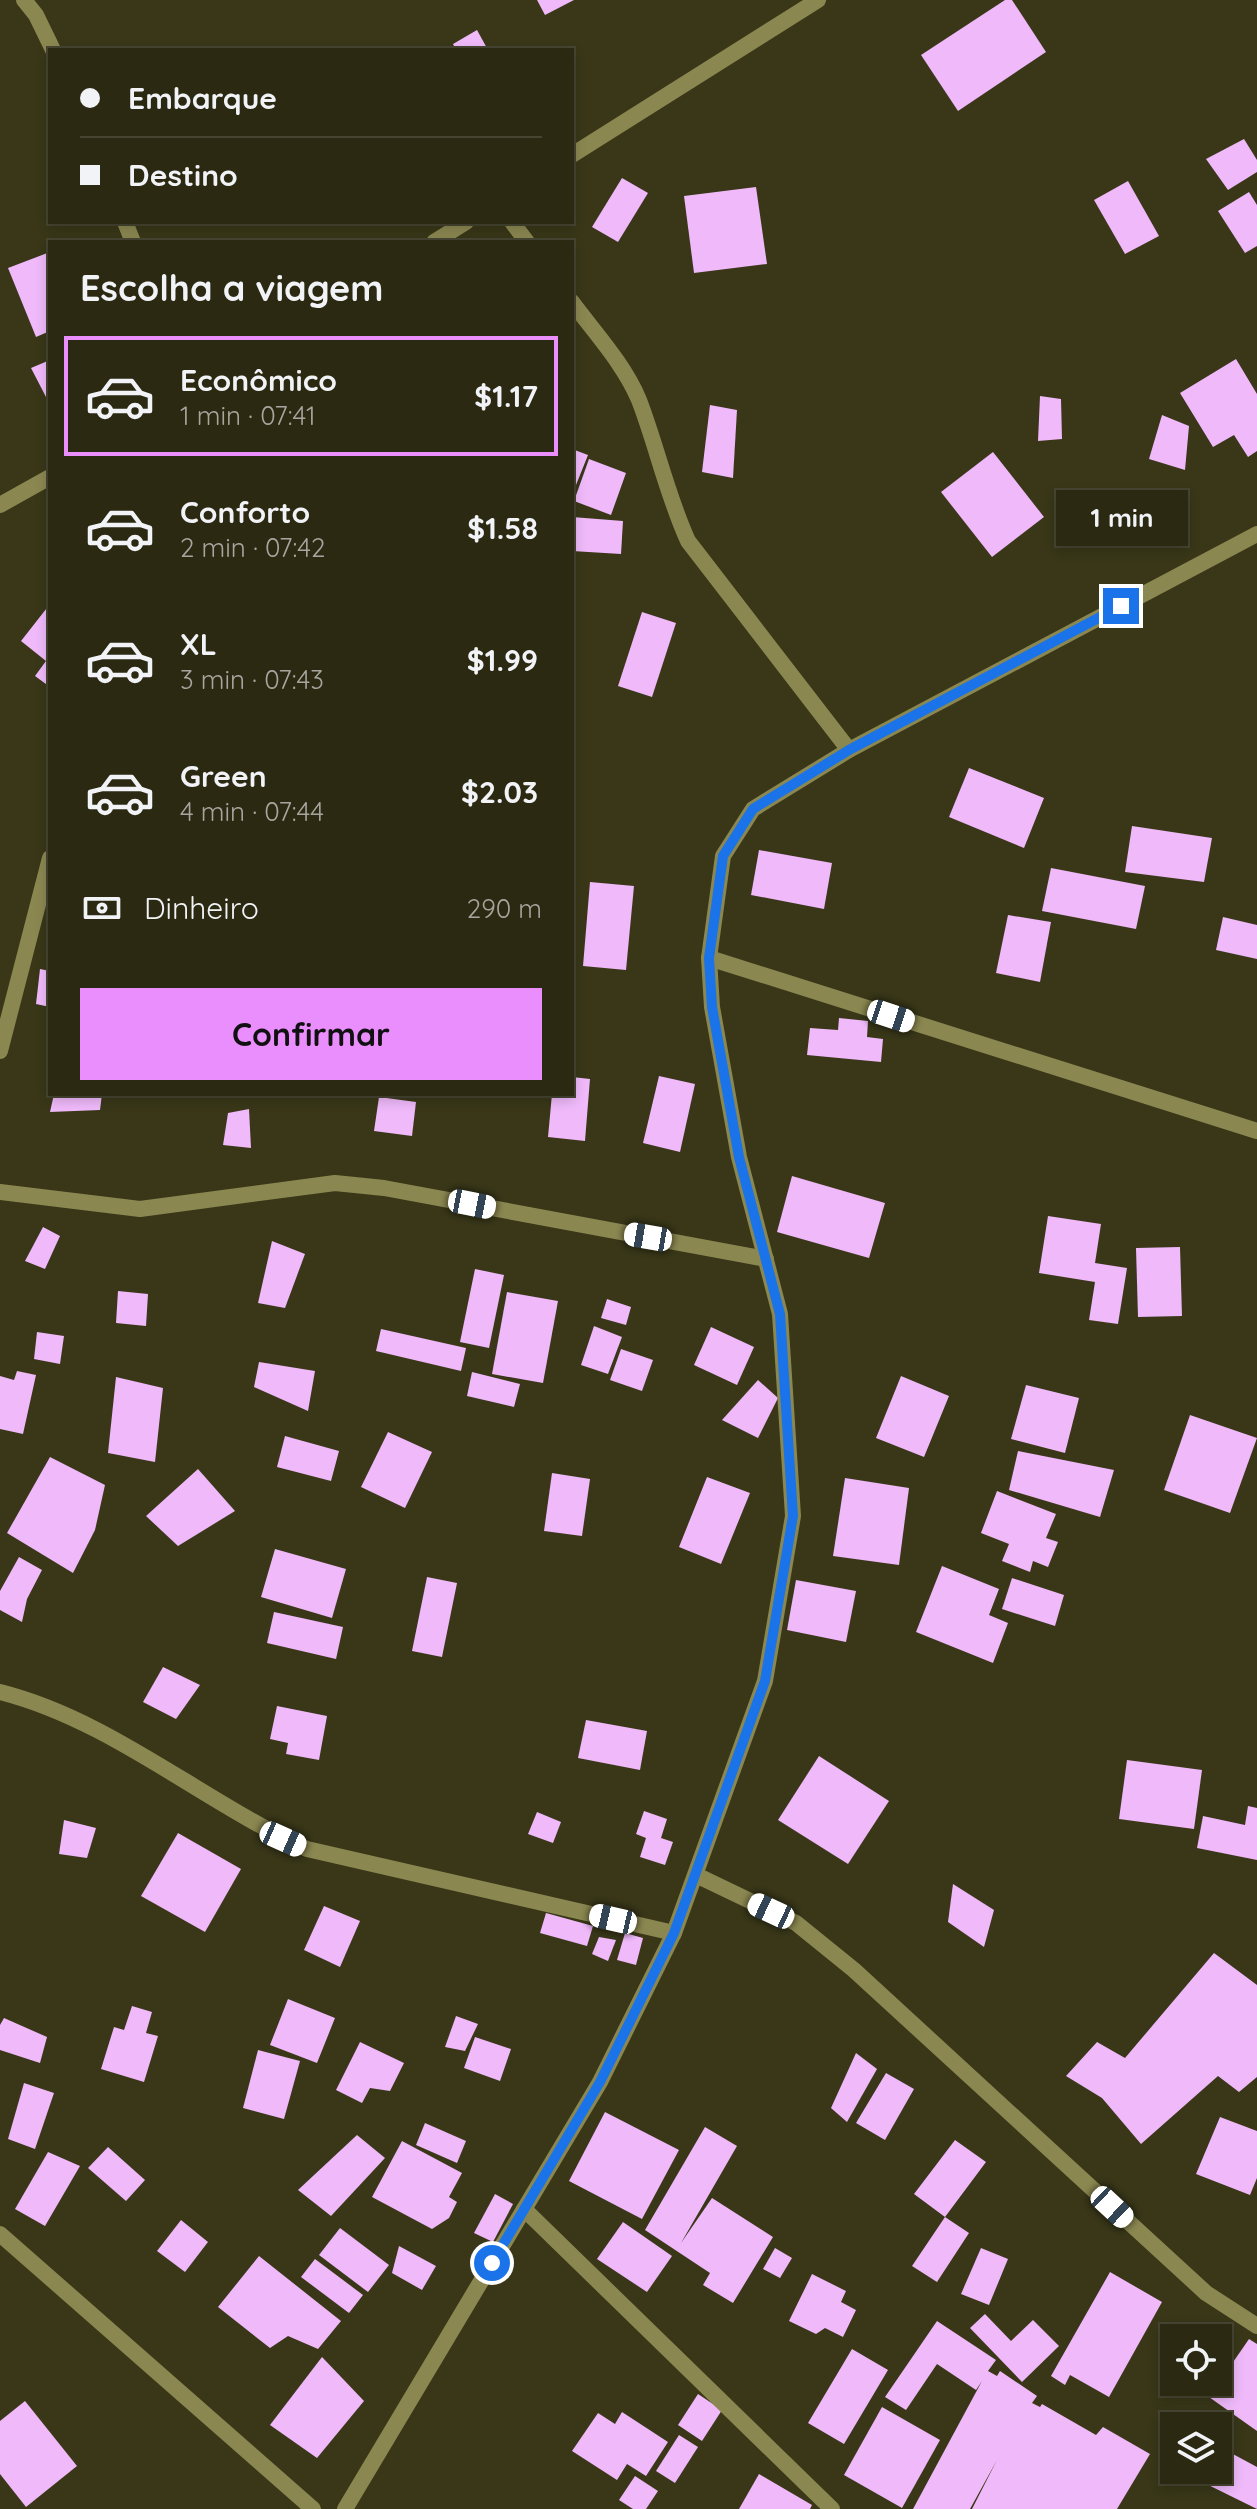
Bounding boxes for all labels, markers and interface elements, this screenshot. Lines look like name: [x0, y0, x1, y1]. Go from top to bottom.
text: Embarque: [128, 79, 277, 117]
text: Destino: [128, 156, 238, 194]
text: Escolha a viagem: [80, 265, 383, 310]
icon: car: [84, 360, 156, 432]
text: Econômico: [180, 361, 337, 399]
text: $1.17: [474, 377, 538, 415]
text: 1 min · 07:41: [180, 399, 316, 432]
callout: 1 min: [1055, 490, 1187, 546]
icon: car: [84, 492, 156, 564]
text: Conforto: [180, 493, 310, 531]
text: 1 min: [1091, 501, 1154, 534]
text: $1.58: [467, 509, 538, 547]
text: 2 min · 07:42: [180, 531, 325, 564]
route end: [1103, 588, 1139, 624]
icon: car: [84, 624, 156, 696]
text: XL: [180, 625, 217, 663]
text: $1.99: [467, 641, 538, 679]
text: 3 min · 07:43: [180, 663, 324, 696]
icon: car: [84, 756, 156, 828]
text: Green: [180, 757, 267, 795]
text: $2.03: [461, 773, 538, 811]
text: 4 min · 07:44: [180, 795, 324, 828]
icon: cash: [80, 886, 124, 930]
text: Dinheiro: [144, 889, 259, 927]
text: 290 m: [467, 892, 542, 925]
button: Confirmar: [80, 988, 542, 1080]
car: [864, 997, 918, 1035]
car: [446, 1188, 498, 1220]
car: [622, 1221, 674, 1253]
car: [256, 1818, 310, 1860]
car: [744, 1890, 798, 1932]
car: [587, 1902, 639, 1936]
car: [1086, 2182, 1138, 2232]
route start: [474, 2245, 510, 2281]
map controls: [1160, 2324, 1232, 2484]
button: locate: [1160, 2324, 1232, 2396]
button: layers: [1160, 2412, 1232, 2484]

